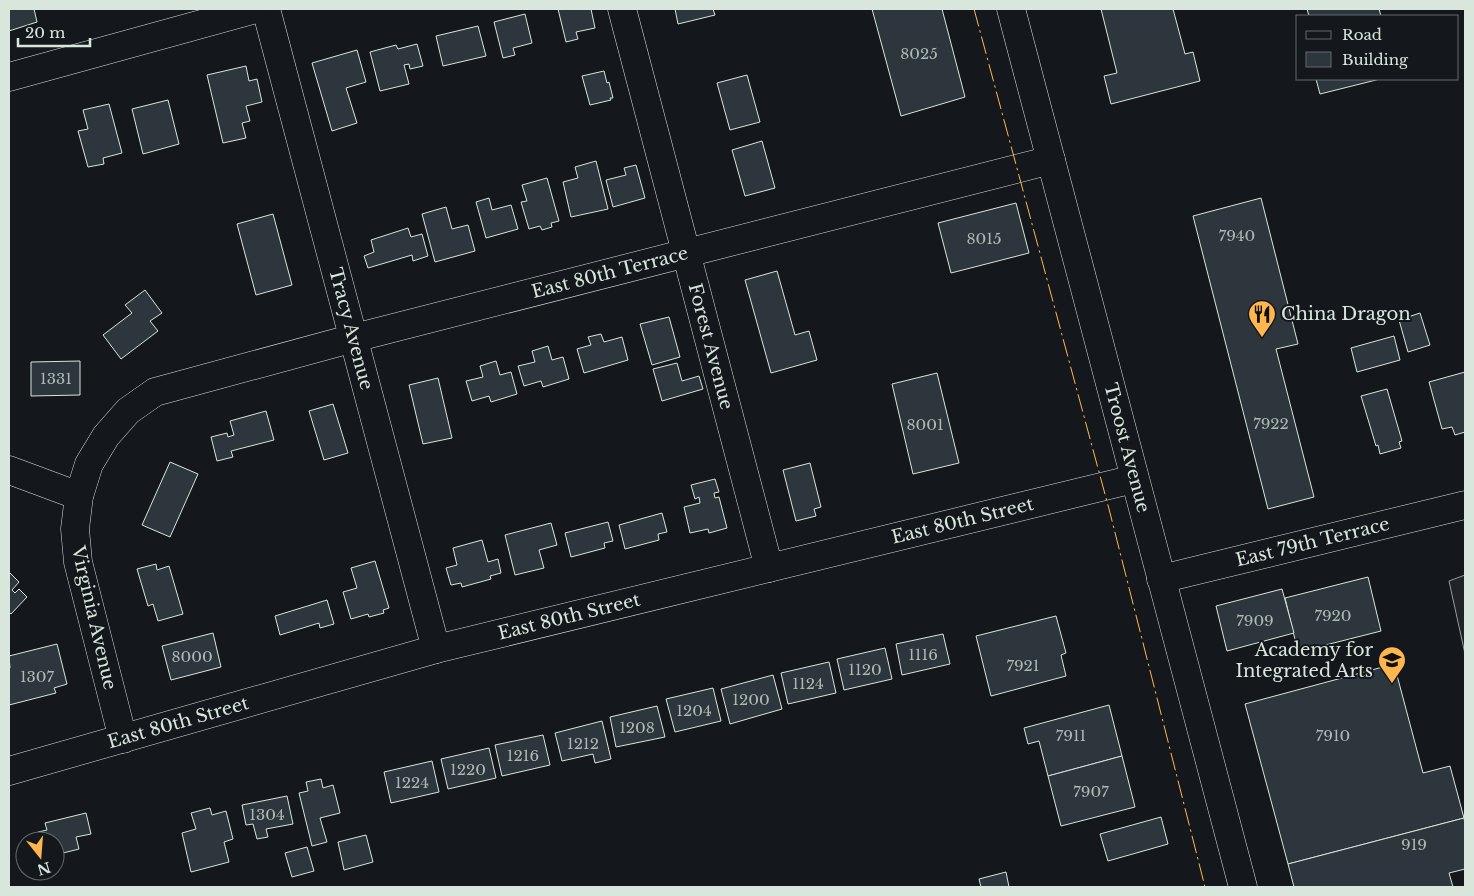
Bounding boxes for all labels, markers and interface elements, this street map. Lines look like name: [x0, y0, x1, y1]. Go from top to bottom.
scale bar: [18, 15, 90, 47]
legend: [1296, 15, 1459, 80]
text: 20 m: [25, 23, 65, 42]
text: Road: [1342, 25, 1382, 44]
house number: 8025: [900, 44, 938, 63]
text: Building: [1342, 50, 1409, 69]
house number: 7940: [1219, 226, 1255, 245]
house number: 8015: [966, 229, 1002, 248]
street label: East 80th Terrace: [529, 242, 691, 303]
street label: Tracy Avenue: [324, 265, 378, 392]
street label: Forest Avenue: [684, 281, 738, 412]
restaurant icon: China Dragon: [1247, 299, 1277, 338]
place label: China Dragon: [1281, 303, 1411, 325]
house number: 1331: [40, 369, 72, 388]
street label: Troost Avenue: [1099, 381, 1155, 515]
house number: 7922: [1253, 414, 1289, 433]
house number: 8001: [906, 415, 944, 434]
street label: East 80th Street: [889, 493, 1036, 549]
street label: East 79th Terrace: [1233, 513, 1392, 571]
street label: Virginia Avenue: [67, 543, 121, 692]
street label: East 80th Street: [496, 589, 643, 645]
house number: 7920: [1314, 606, 1352, 625]
house number: 7909: [1236, 611, 1274, 630]
place label: Academy for Integrated Arts: [1235, 639, 1373, 682]
house number: 1116: [908, 645, 938, 664]
school or university icon: Academy for Integrated Arts: [1377, 645, 1407, 684]
house number: 8000: [171, 647, 213, 666]
house number: 7921: [1006, 656, 1040, 675]
house number: 1120: [848, 660, 882, 679]
house number: 1307: [20, 667, 55, 686]
house number: 1124: [792, 674, 824, 693]
house number: 1200: [732, 690, 770, 709]
street label: East 80th Street: [105, 692, 251, 753]
house number: 1204: [676, 701, 712, 720]
house number: 1208: [619, 718, 655, 737]
house number: 7911: [1056, 726, 1086, 745]
house number: 7910: [1316, 726, 1350, 745]
house number: 1212: [567, 734, 599, 753]
house number: 1216: [507, 746, 539, 765]
house number: 1220: [450, 760, 486, 779]
house number: 1224: [395, 773, 429, 792]
house number: 7907: [1073, 782, 1109, 801]
house number: 1304: [249, 805, 285, 824]
north arrow: [15, 831, 65, 881]
house number: 919: [1401, 835, 1427, 854]
text: N: [35, 858, 53, 879]

